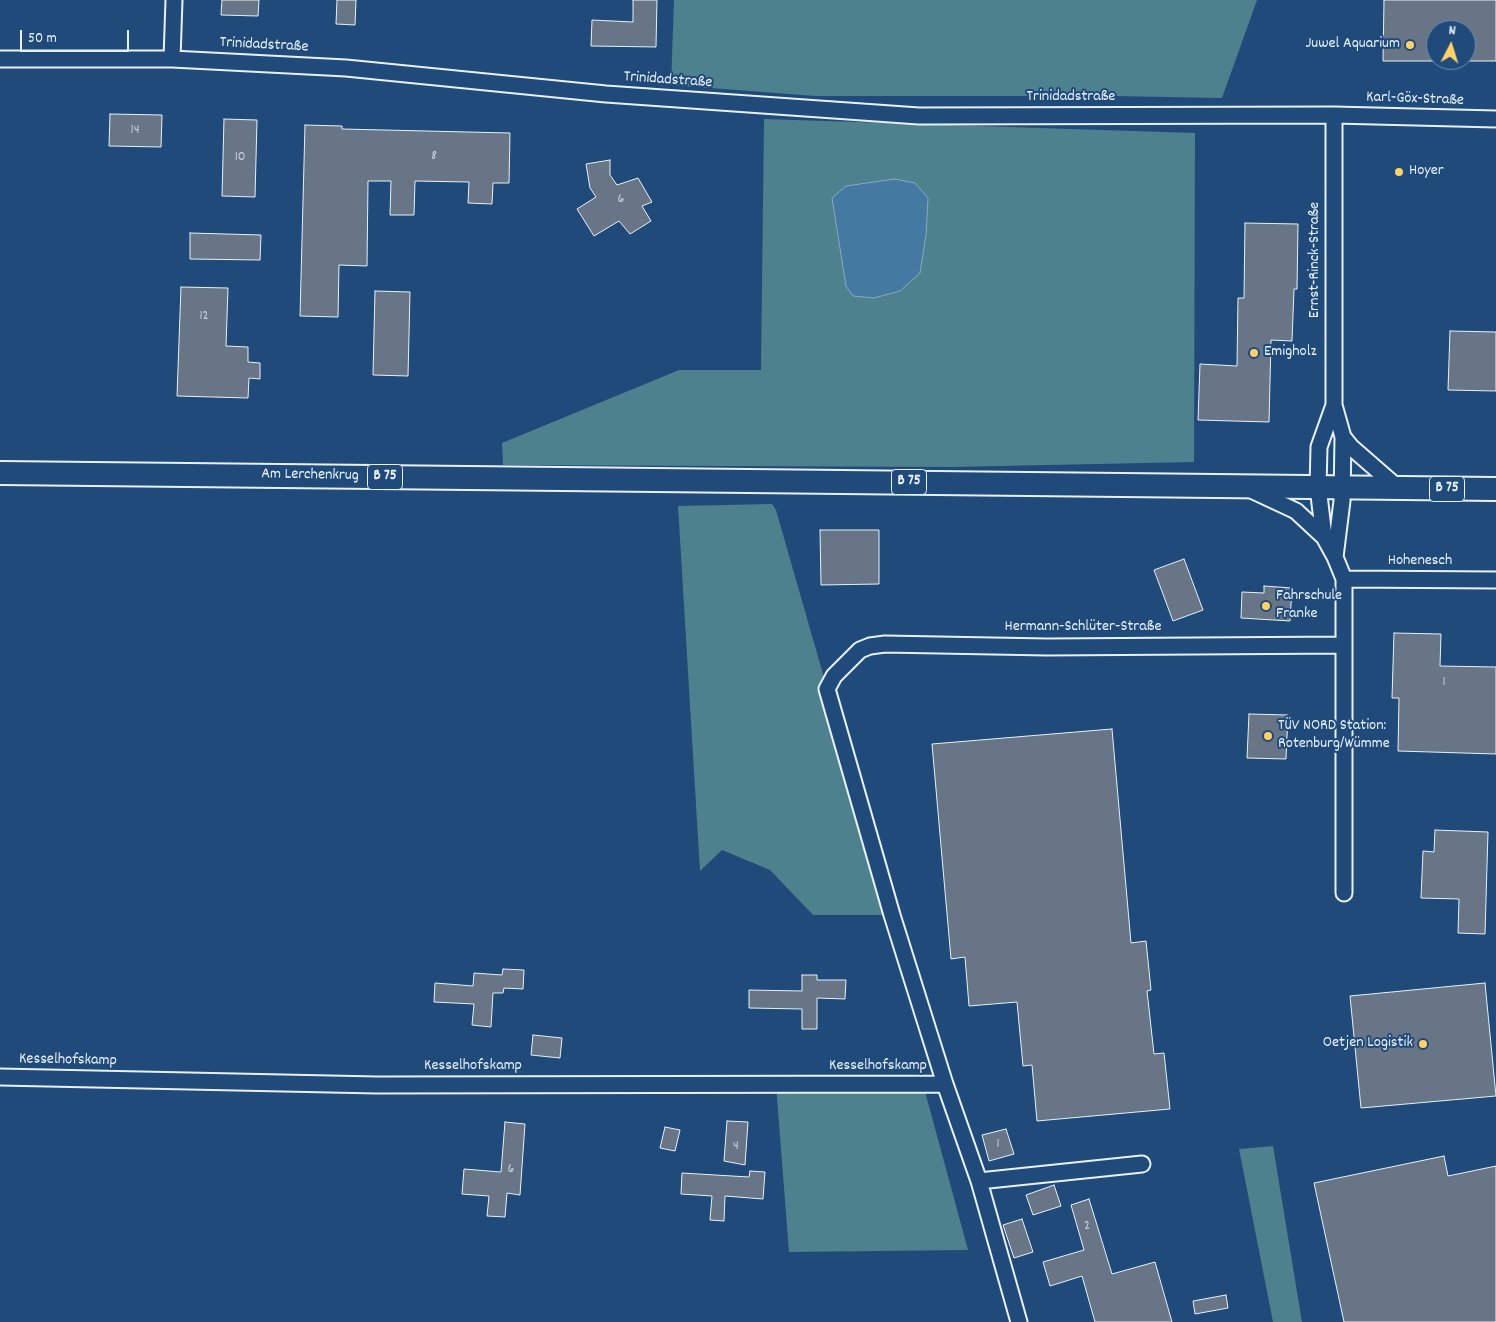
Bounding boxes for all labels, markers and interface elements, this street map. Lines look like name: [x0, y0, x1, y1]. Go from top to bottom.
scale bar: [22, 20, 131, 52]
north arrow: [1426, 20, 1476, 70]
text: N: [1448, 21, 1457, 41]
text: 50 m: [28, 28, 57, 50]
street label: Trinidadstraße: [219, 34, 309, 58]
place label: Juwel Aquarium: [1305, 35, 1400, 55]
marker: Juwel Aquarium: [1404, 39, 1416, 51]
street label: Trinidadstraße: [623, 68, 713, 94]
street label: Trinidadstraße: [1027, 88, 1115, 108]
street label: Karl-Göx-Straße: [1366, 89, 1464, 111]
house number: 14: [131, 123, 139, 139]
house number: 8: [431, 149, 437, 165]
house number: 10: [235, 150, 245, 166]
place label: Hoyer: [1409, 162, 1444, 182]
marker: Hoyer: [1393, 166, 1405, 178]
house number: 6: [618, 192, 624, 208]
street label: Ernst-Rinck-Straße: [1306, 202, 1326, 318]
house number: 12: [199, 309, 209, 325]
place label: Emigholz: [1264, 343, 1317, 363]
marker: Emigholz: [1248, 347, 1260, 359]
road number: B 75: [368, 464, 402, 490]
street label: Am Lerchenkrug: [261, 466, 359, 486]
road number: B 75: [892, 470, 926, 494]
road number: B 75: [1430, 476, 1464, 502]
street label: Hohenesch: [1388, 552, 1452, 572]
place label: Fahrschule Franke: [1276, 587, 1342, 625]
marker: Fahrschule Franke: [1260, 600, 1272, 612]
street label: Hermann-Schlüter-Straße: [1005, 618, 1161, 638]
house number: 1: [1442, 675, 1446, 691]
place label: TÜV NORD Station: Rotenburg/Wümme: [1278, 717, 1390, 755]
marker: TÜV NORD Station: Rotenburg/Wümme: [1262, 730, 1274, 742]
place label: Oetjen Logistik: [1323, 1034, 1413, 1054]
marker: Oetjen Logistik: [1417, 1038, 1429, 1050]
street label: Kesselhofskamp: [19, 1051, 117, 1071]
street label: Kesselhofskamp: [424, 1057, 522, 1077]
street label: Kesselhofskamp: [829, 1057, 927, 1077]
house number: 1: [996, 1137, 1000, 1153]
house number: 4: [733, 1139, 739, 1155]
house number: 6: [508, 1162, 514, 1178]
house number: 2: [1084, 1219, 1090, 1235]

